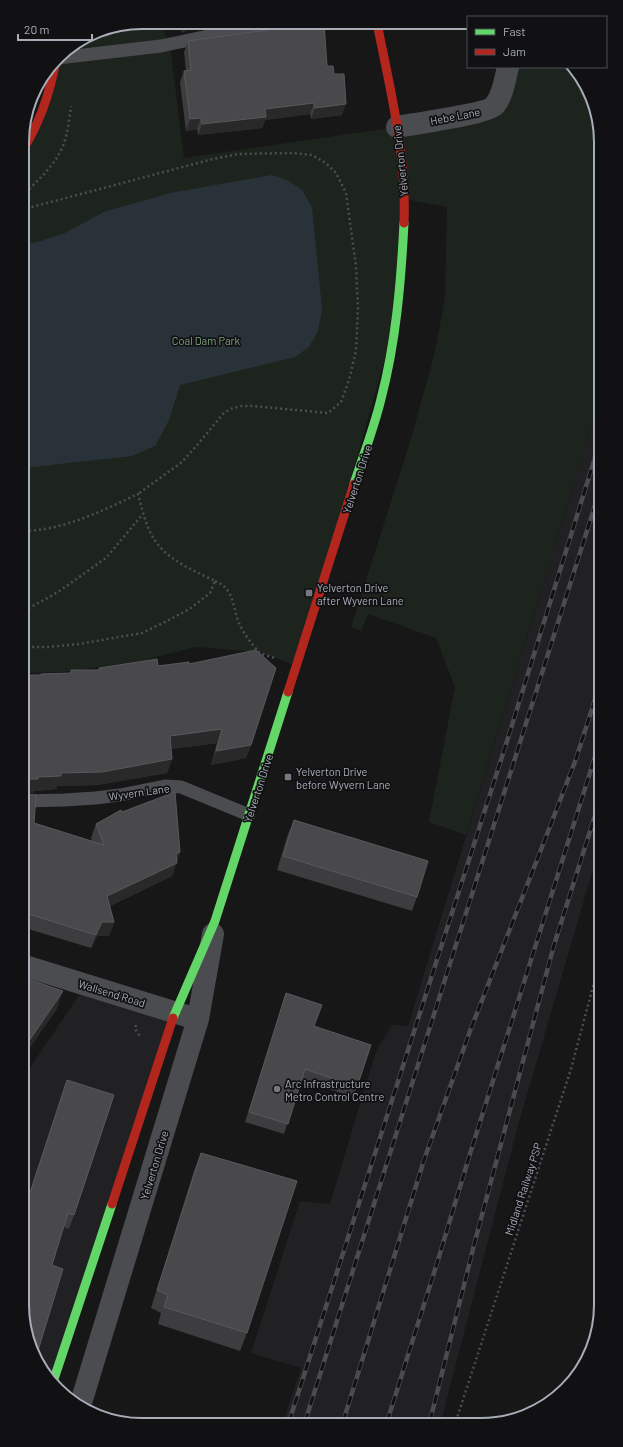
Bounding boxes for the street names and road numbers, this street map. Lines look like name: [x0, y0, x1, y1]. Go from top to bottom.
street label: Hebe Lane: [429, 105, 481, 127]
street label: Yelverton Drive: [390, 125, 410, 197]
street label: Yelverton Drive: [340, 443, 374, 515]
street label: Yelverton Drive: [241, 752, 275, 824]
street label: Wyvern Lane: [108, 781, 170, 803]
street label: Wallsend Road: [77, 977, 147, 1009]
street label: Yelverton Drive: [137, 1129, 171, 1201]
street label: Midland Railway PSP: [502, 1141, 544, 1237]

